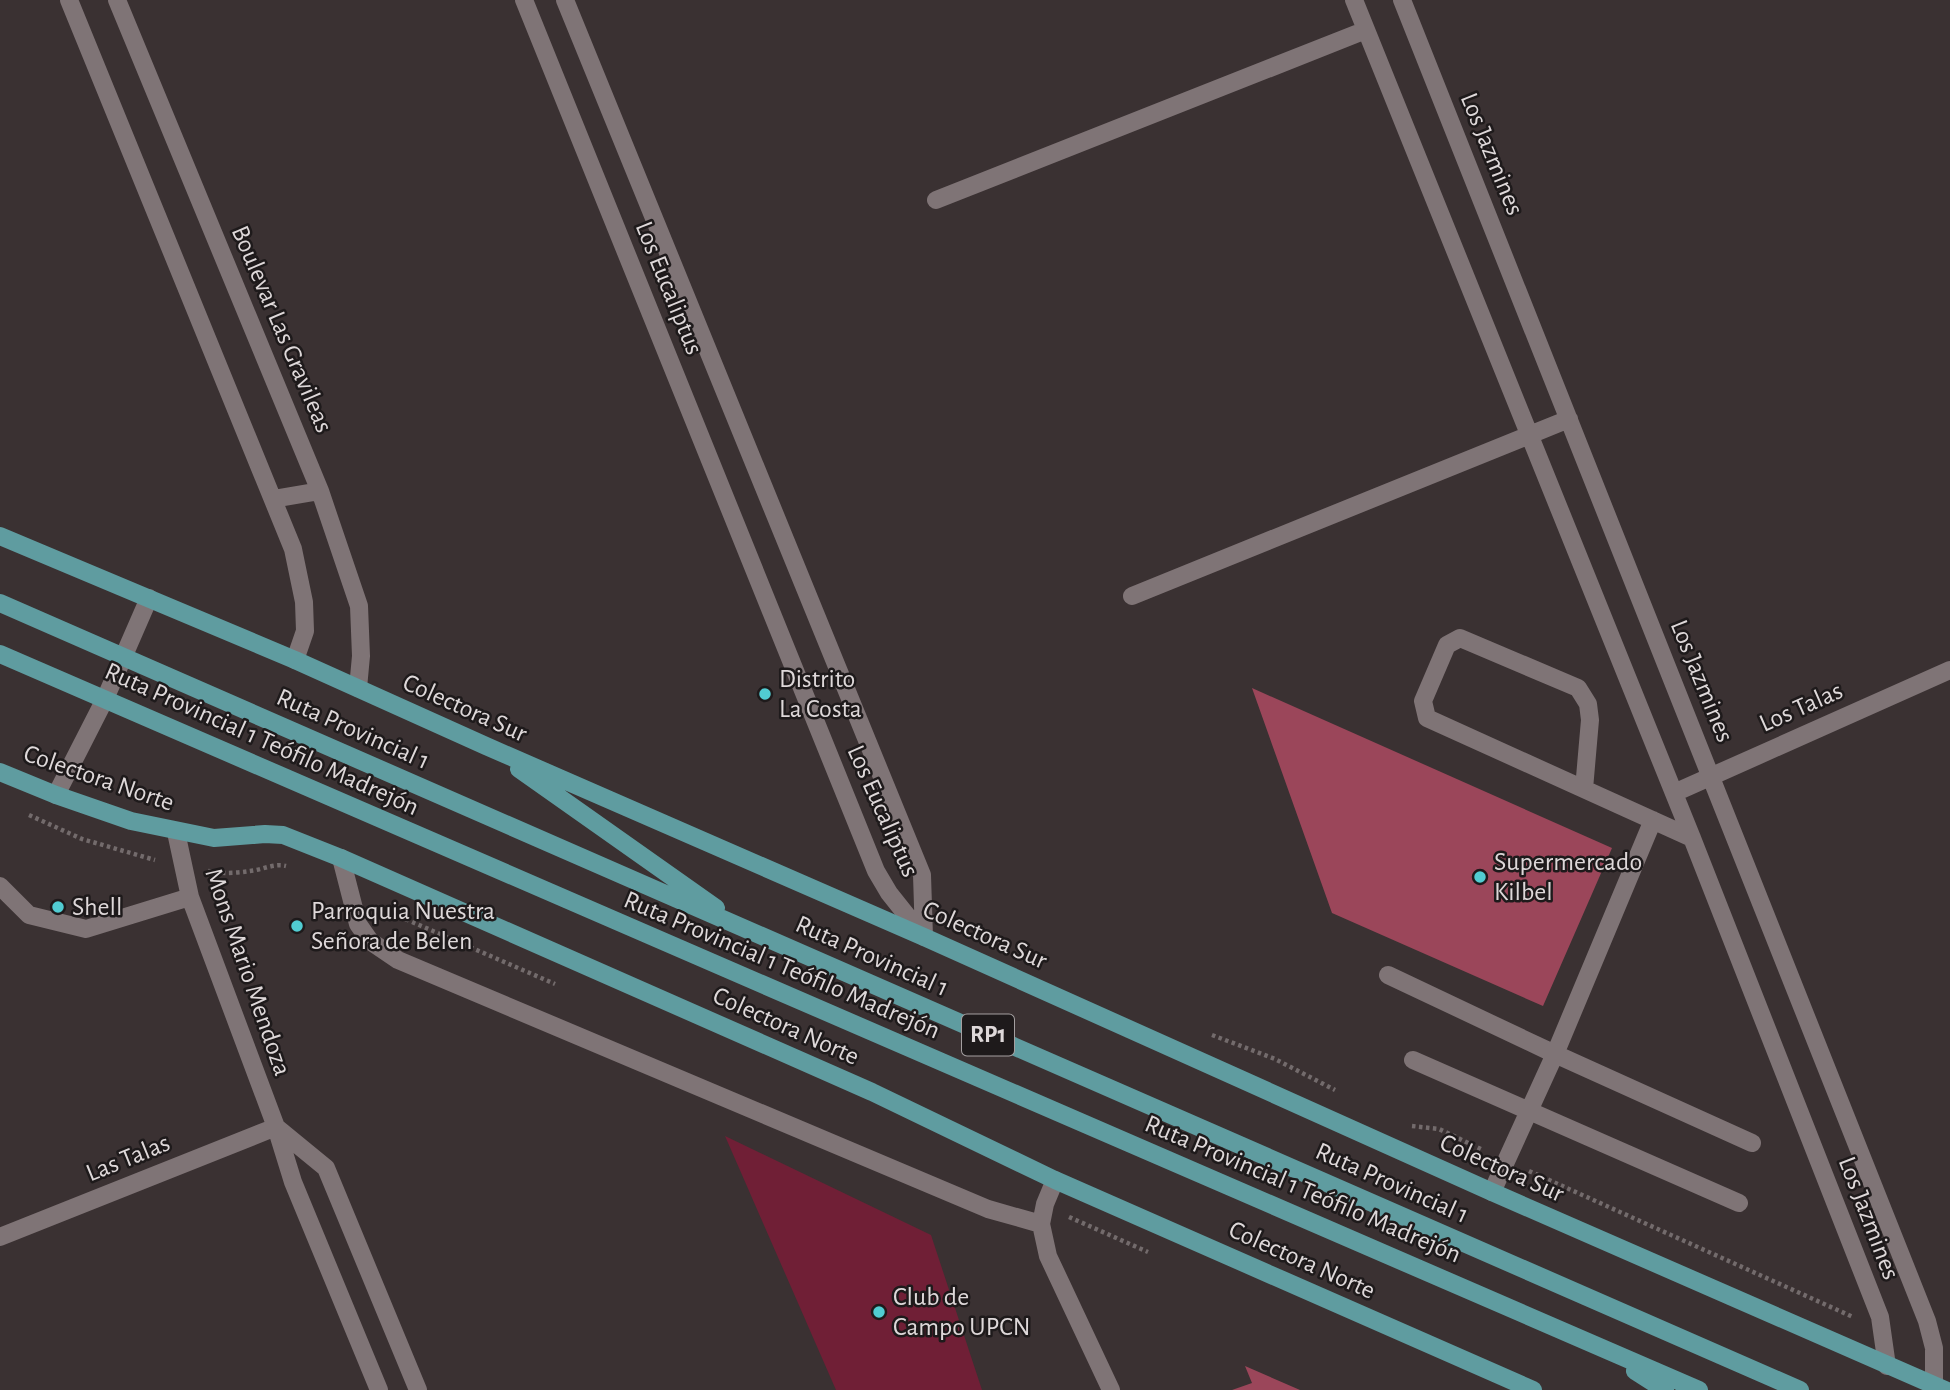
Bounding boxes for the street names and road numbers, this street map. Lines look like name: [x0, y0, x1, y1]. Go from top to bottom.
street label: Los Jazmines: [1456, 89, 1528, 219]
street label: Los Eucaliptus: [630, 218, 708, 358]
street label: Boulevar Las Gravileas: [227, 222, 337, 436]
street label: Los Jazmines: [1666, 616, 1738, 746]
street label: Ruta Provincial 1 Teófilo Madrejón: [101, 658, 423, 820]
street label: Colectora Sur: [399, 669, 531, 747]
street label: Los Talas: [1755, 677, 1847, 737]
street label: Ruta Provincial 1: [273, 684, 433, 774]
street label: Colectora Norte: [20, 740, 178, 816]
street label: Los Eucaliptus: [842, 741, 924, 881]
street label: Mons Mario Mendoza: [200, 865, 296, 1079]
street label: Ruta Provincial 1 Teófilo Madrejón: [620, 886, 944, 1044]
street label: Colectora Sur: [919, 896, 1051, 974]
street label: Ruta Provincial 1: [792, 911, 952, 1001]
street label: Colectora Norte: [709, 982, 863, 1070]
road number: RP1: [962, 1015, 1014, 1056]
street label: Ruta Provincial 1 Teófilo Madrejón: [1141, 1110, 1465, 1268]
street label: Las Talas: [82, 1129, 174, 1187]
street label: Colectora Sur: [1436, 1129, 1568, 1207]
street label: Ruta Provincial 1: [1312, 1138, 1472, 1228]
street label: Los Jazmines: [1834, 1153, 1904, 1283]
street label: Colectora Norte: [1225, 1216, 1379, 1304]

